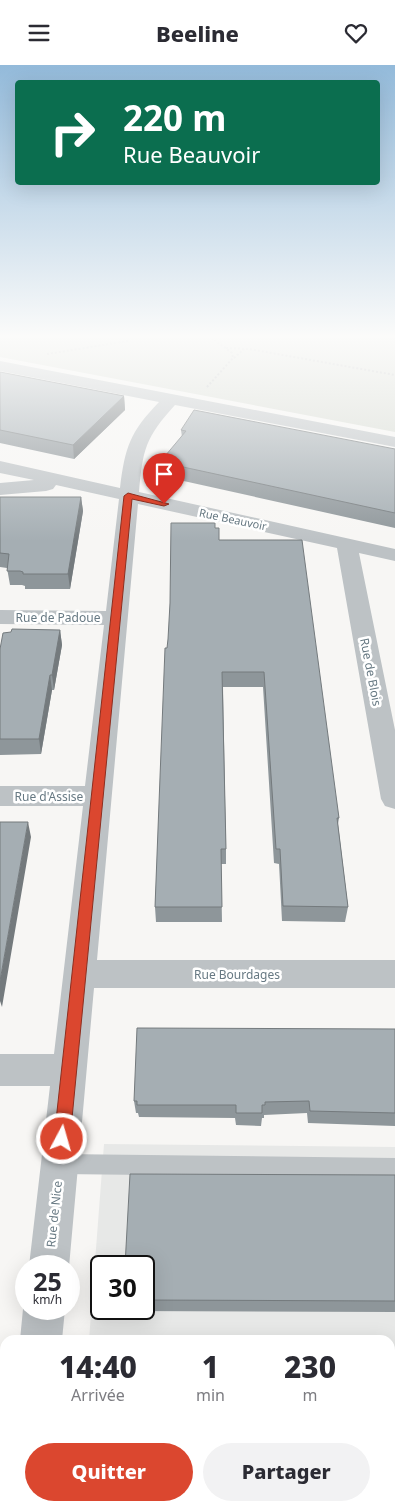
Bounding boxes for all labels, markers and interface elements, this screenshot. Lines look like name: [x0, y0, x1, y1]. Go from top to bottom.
text: Beeline: [156, 18, 239, 48]
icon: menu: [25, 19, 53, 47]
icon: heart: [342, 19, 370, 47]
text: 220 m: [123, 94, 226, 141]
icon: right: [40, 100, 105, 165]
text: Rue Beauvoir: [123, 139, 260, 169]
pin: [143, 453, 185, 504]
icon: arrive: [150, 460, 178, 488]
street label: Rue Beauvoir: [198, 505, 269, 534]
street label: Rue de Padoue: [16, 609, 101, 626]
street label: Rue de Blois: [356, 636, 386, 708]
street label: Rue d'Assise: [15, 788, 84, 805]
street label: Rue Bourdages: [194, 966, 280, 983]
position arrow: [35, 1112, 87, 1164]
street label: Rue de Nice: [42, 1180, 66, 1248]
speed limit sign: 30: [90, 1255, 155, 1320]
text: 25: [33, 1264, 62, 1298]
text: km/h: [33, 1291, 62, 1308]
text: 14:40: [59, 1346, 137, 1387]
text: 1: [202, 1346, 219, 1387]
text: 230: [284, 1346, 336, 1387]
text: Arrivée: [71, 1384, 125, 1406]
text: min: [196, 1384, 225, 1406]
text: m: [302, 1384, 317, 1406]
button: Quitter: [25, 1443, 193, 1501]
button: Partager: [203, 1443, 370, 1501]

